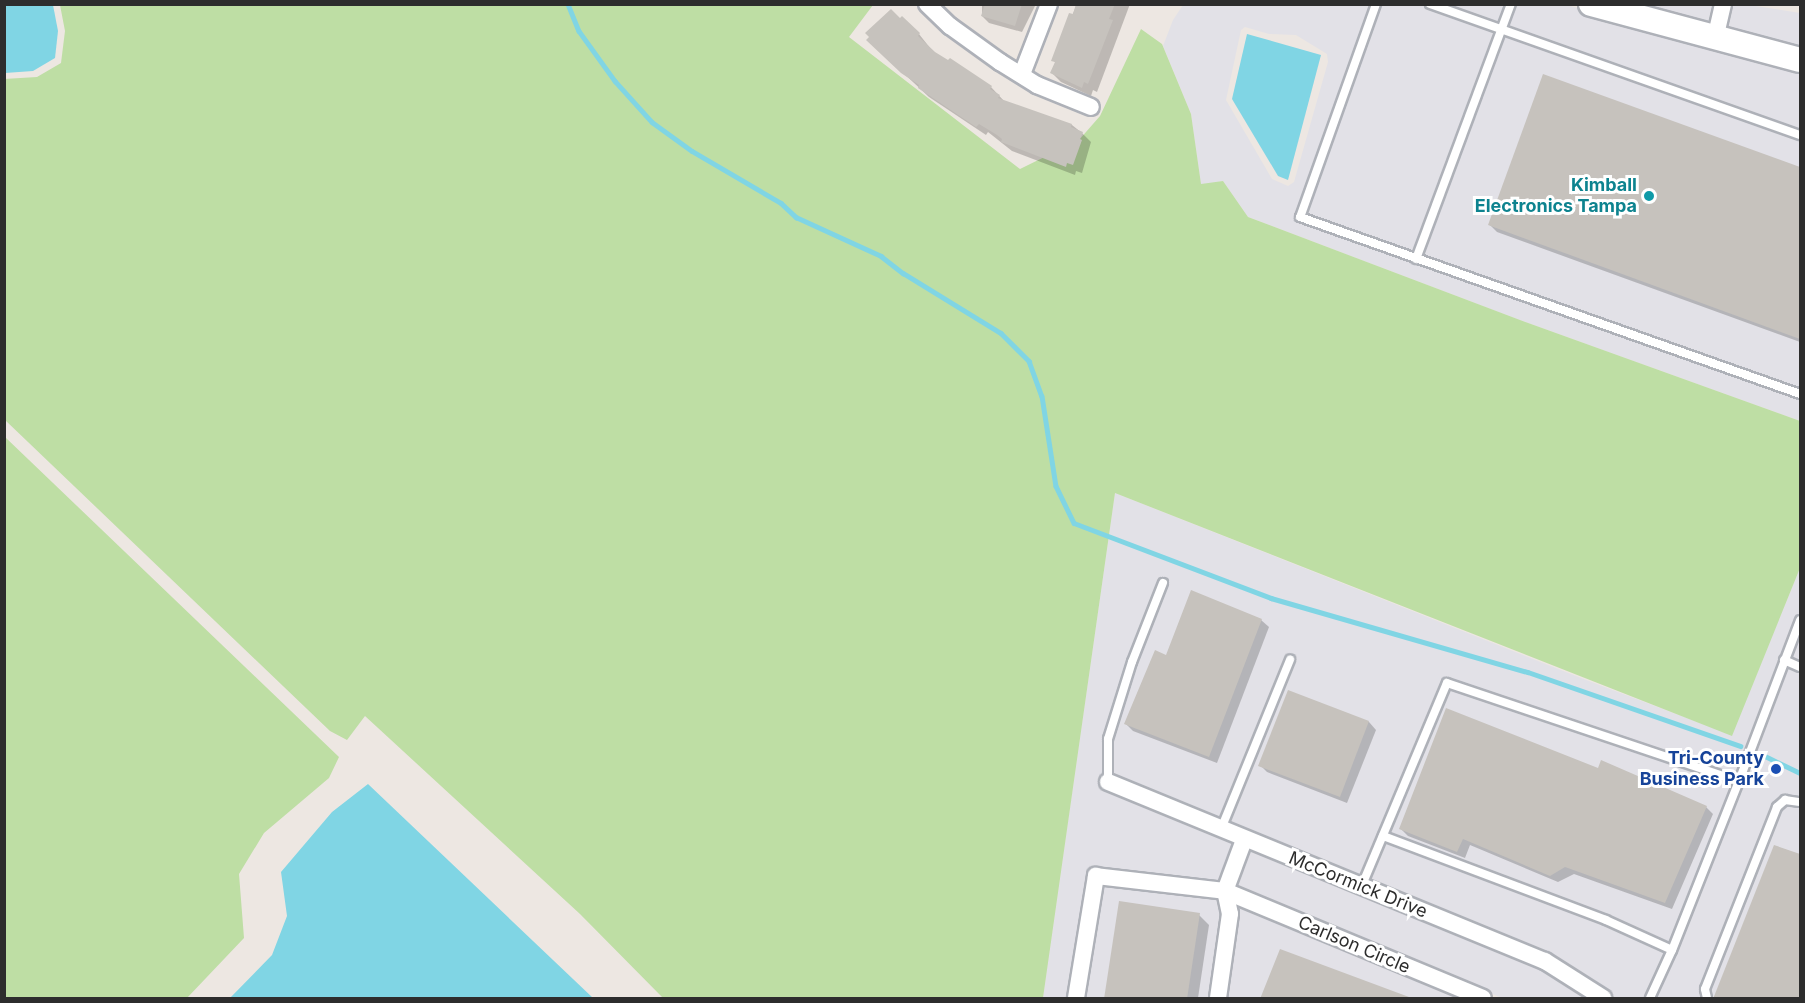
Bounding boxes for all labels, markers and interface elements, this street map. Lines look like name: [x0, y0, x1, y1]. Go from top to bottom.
place label: Kimball Electronics Tampa: [1475, 175, 1637, 218]
marker: Kimball Electronics Tampa: [1642, 189, 1656, 203]
place label: Tri-County Business Park: [1640, 748, 1764, 790]
marker: Tri-County Business Park: [1769, 762, 1783, 776]
street label: McCormick Drive: [1286, 847, 1430, 923]
street label: Carlson Circle: [1295, 912, 1413, 978]

